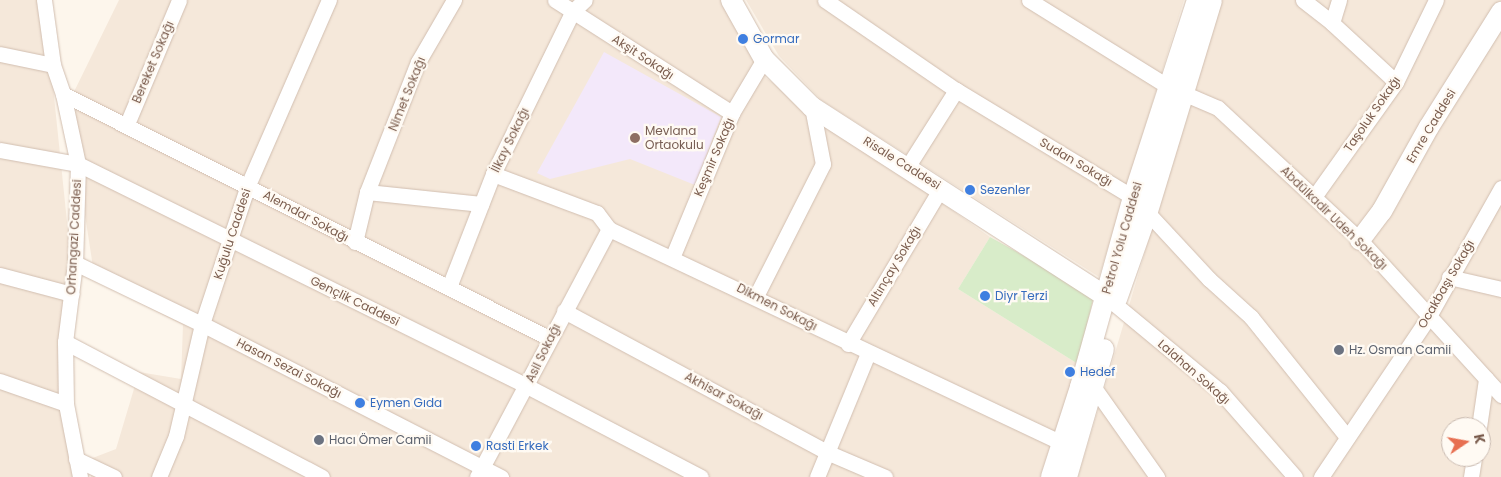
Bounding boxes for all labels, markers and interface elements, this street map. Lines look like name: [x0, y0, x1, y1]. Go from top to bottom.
street label: Bereket Sokağı: [129, 19, 177, 105]
street label: Akşit Sokağı: [609, 32, 677, 82]
place label: Gormar: [753, 32, 799, 46]
marker: Gormar: [737, 33, 749, 45]
street label: Nimet Sokağı: [386, 55, 428, 133]
street label: Taşoluk Sokağı: [1341, 74, 1403, 154]
street label: Emre Caddesi: [1403, 86, 1459, 166]
street label: İlkay Sokağı: [488, 105, 532, 175]
street label: Keşmir Sokağı: [691, 116, 737, 198]
place label: Mevlana Ortaokulu: [645, 124, 704, 152]
marker: Mevlana Ortaokulu: [629, 132, 641, 144]
street label: Risale Caddesi: [861, 133, 943, 193]
street label: Sudan Sokağı: [1037, 135, 1115, 189]
street label: Abdülkadir Udeh Sokağı: [1278, 163, 1390, 273]
street label: Orhangazi Caddesi: [64, 179, 84, 295]
street label: Petrol Yolu Caddesi: [1099, 180, 1145, 296]
place label: Sezenler: [980, 183, 1030, 197]
marker: Sezenler: [964, 184, 976, 196]
street label: Kuğulu Caddesi: [211, 187, 253, 281]
street label: Alemdar Sokağı: [261, 187, 351, 245]
street label: Altınçay Sokağı: [864, 223, 924, 309]
street label: Ocakbaşı Sokağı: [1415, 237, 1477, 331]
street label: Gençlik Caddesi: [308, 273, 402, 329]
street label: Dikmen Sokağı: [734, 281, 820, 333]
place label: Diyr Terzi: [995, 289, 1048, 303]
marker: Diyr Terzi: [979, 290, 991, 302]
street label: Asil Sokağı: [523, 321, 563, 385]
street label: Hasan Sezai Sokağı: [234, 335, 344, 401]
street label: Lalahan Sokağı: [1155, 337, 1233, 407]
place label: Hz. Osman Camii: [1349, 343, 1451, 357]
marker: Hz. Osman Camii: [1333, 344, 1345, 356]
place label: Hedef: [1080, 365, 1115, 379]
marker: Hedef: [1064, 366, 1076, 378]
street label: Akhisar Sokağı: [682, 369, 766, 423]
place label: Eymen Gıda: [370, 396, 442, 410]
marker: Eymen Gıda: [354, 397, 366, 409]
north arrow: [1441, 417, 1491, 467]
text: K: [1469, 432, 1490, 446]
place label: Hacı Ömer Camii: [329, 433, 431, 447]
marker: Hacı Ömer Camii: [313, 434, 325, 446]
place label: Rasti Erkek: [486, 439, 549, 453]
marker: Rasti Erkek: [470, 440, 482, 452]

